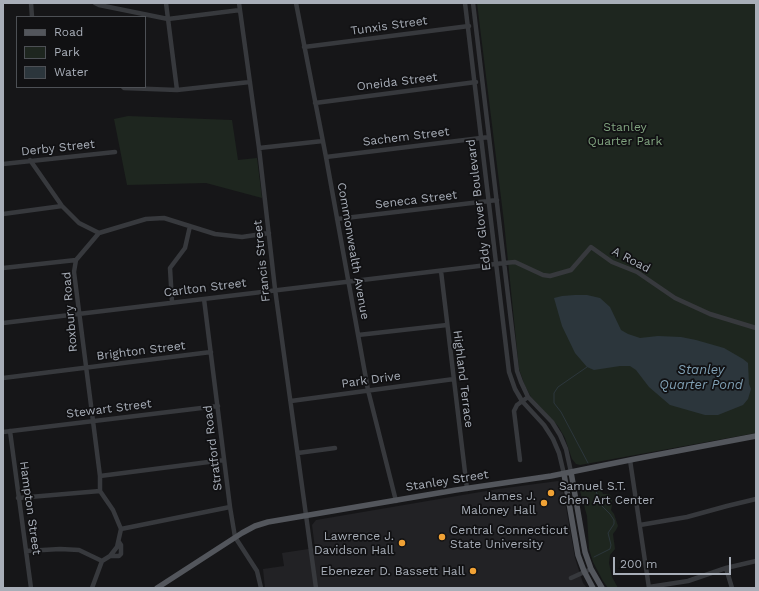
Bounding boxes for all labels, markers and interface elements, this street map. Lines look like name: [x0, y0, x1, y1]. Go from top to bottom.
street label: Tunxis Street: [350, 13, 428, 39]
legend: [16, 16, 146, 88]
text: Road: [54, 25, 83, 39]
text: Park: [54, 45, 80, 59]
text: Water: [54, 65, 88, 79]
street label: Oneida Street: [356, 70, 438, 94]
park label: Stanley Quarter Park: [588, 120, 662, 148]
street label: Sachem Street: [362, 125, 450, 149]
street label: Derby Street: [20, 137, 96, 159]
street label: Eddy Glover Boulevard: [464, 138, 494, 272]
street label: Commonwealth Avenue: [334, 181, 372, 321]
street label: Seneca Street: [374, 188, 458, 212]
street label: Francis Street: [251, 219, 273, 303]
street label: A Road: [609, 244, 653, 276]
street label: Roxbury Road: [59, 271, 81, 353]
street label: Carlton Street: [163, 276, 247, 300]
street label: Highland Terrace: [450, 329, 476, 429]
street label: Brighton Street: [96, 338, 186, 364]
water label: Stanley Quarter Pond: [659, 362, 743, 393]
street label: Park Drive: [340, 369, 402, 391]
street label: Stewart Street: [65, 397, 153, 421]
street label: Stratford Road: [201, 404, 225, 492]
street label: Hampton Street: [16, 460, 44, 556]
street label: Stanley Street: [405, 467, 489, 495]
place label: Samuel S.T. Chen Art Center: [559, 479, 654, 507]
marker: Samuel S.T. Chen Art Center: [546, 488, 556, 498]
place label: James J. Maloney Hall: [461, 489, 536, 517]
marker: James J. Maloney Hall: [539, 498, 549, 508]
place label: Central Connecticut State University: [450, 523, 568, 551]
place label: Lawrence J. Davidson Hall: [314, 529, 394, 557]
marker: Central Connecticut State University: [437, 532, 447, 542]
marker: Lawrence J. Davidson Hall: [397, 538, 407, 548]
scale bar: [615, 549, 733, 575]
text: 200 m: [620, 557, 657, 571]
place label: Ebenezer D. Bassett Hall: [320, 564, 465, 578]
marker: Ebenezer D. Bassett Hall: [468, 566, 478, 576]

